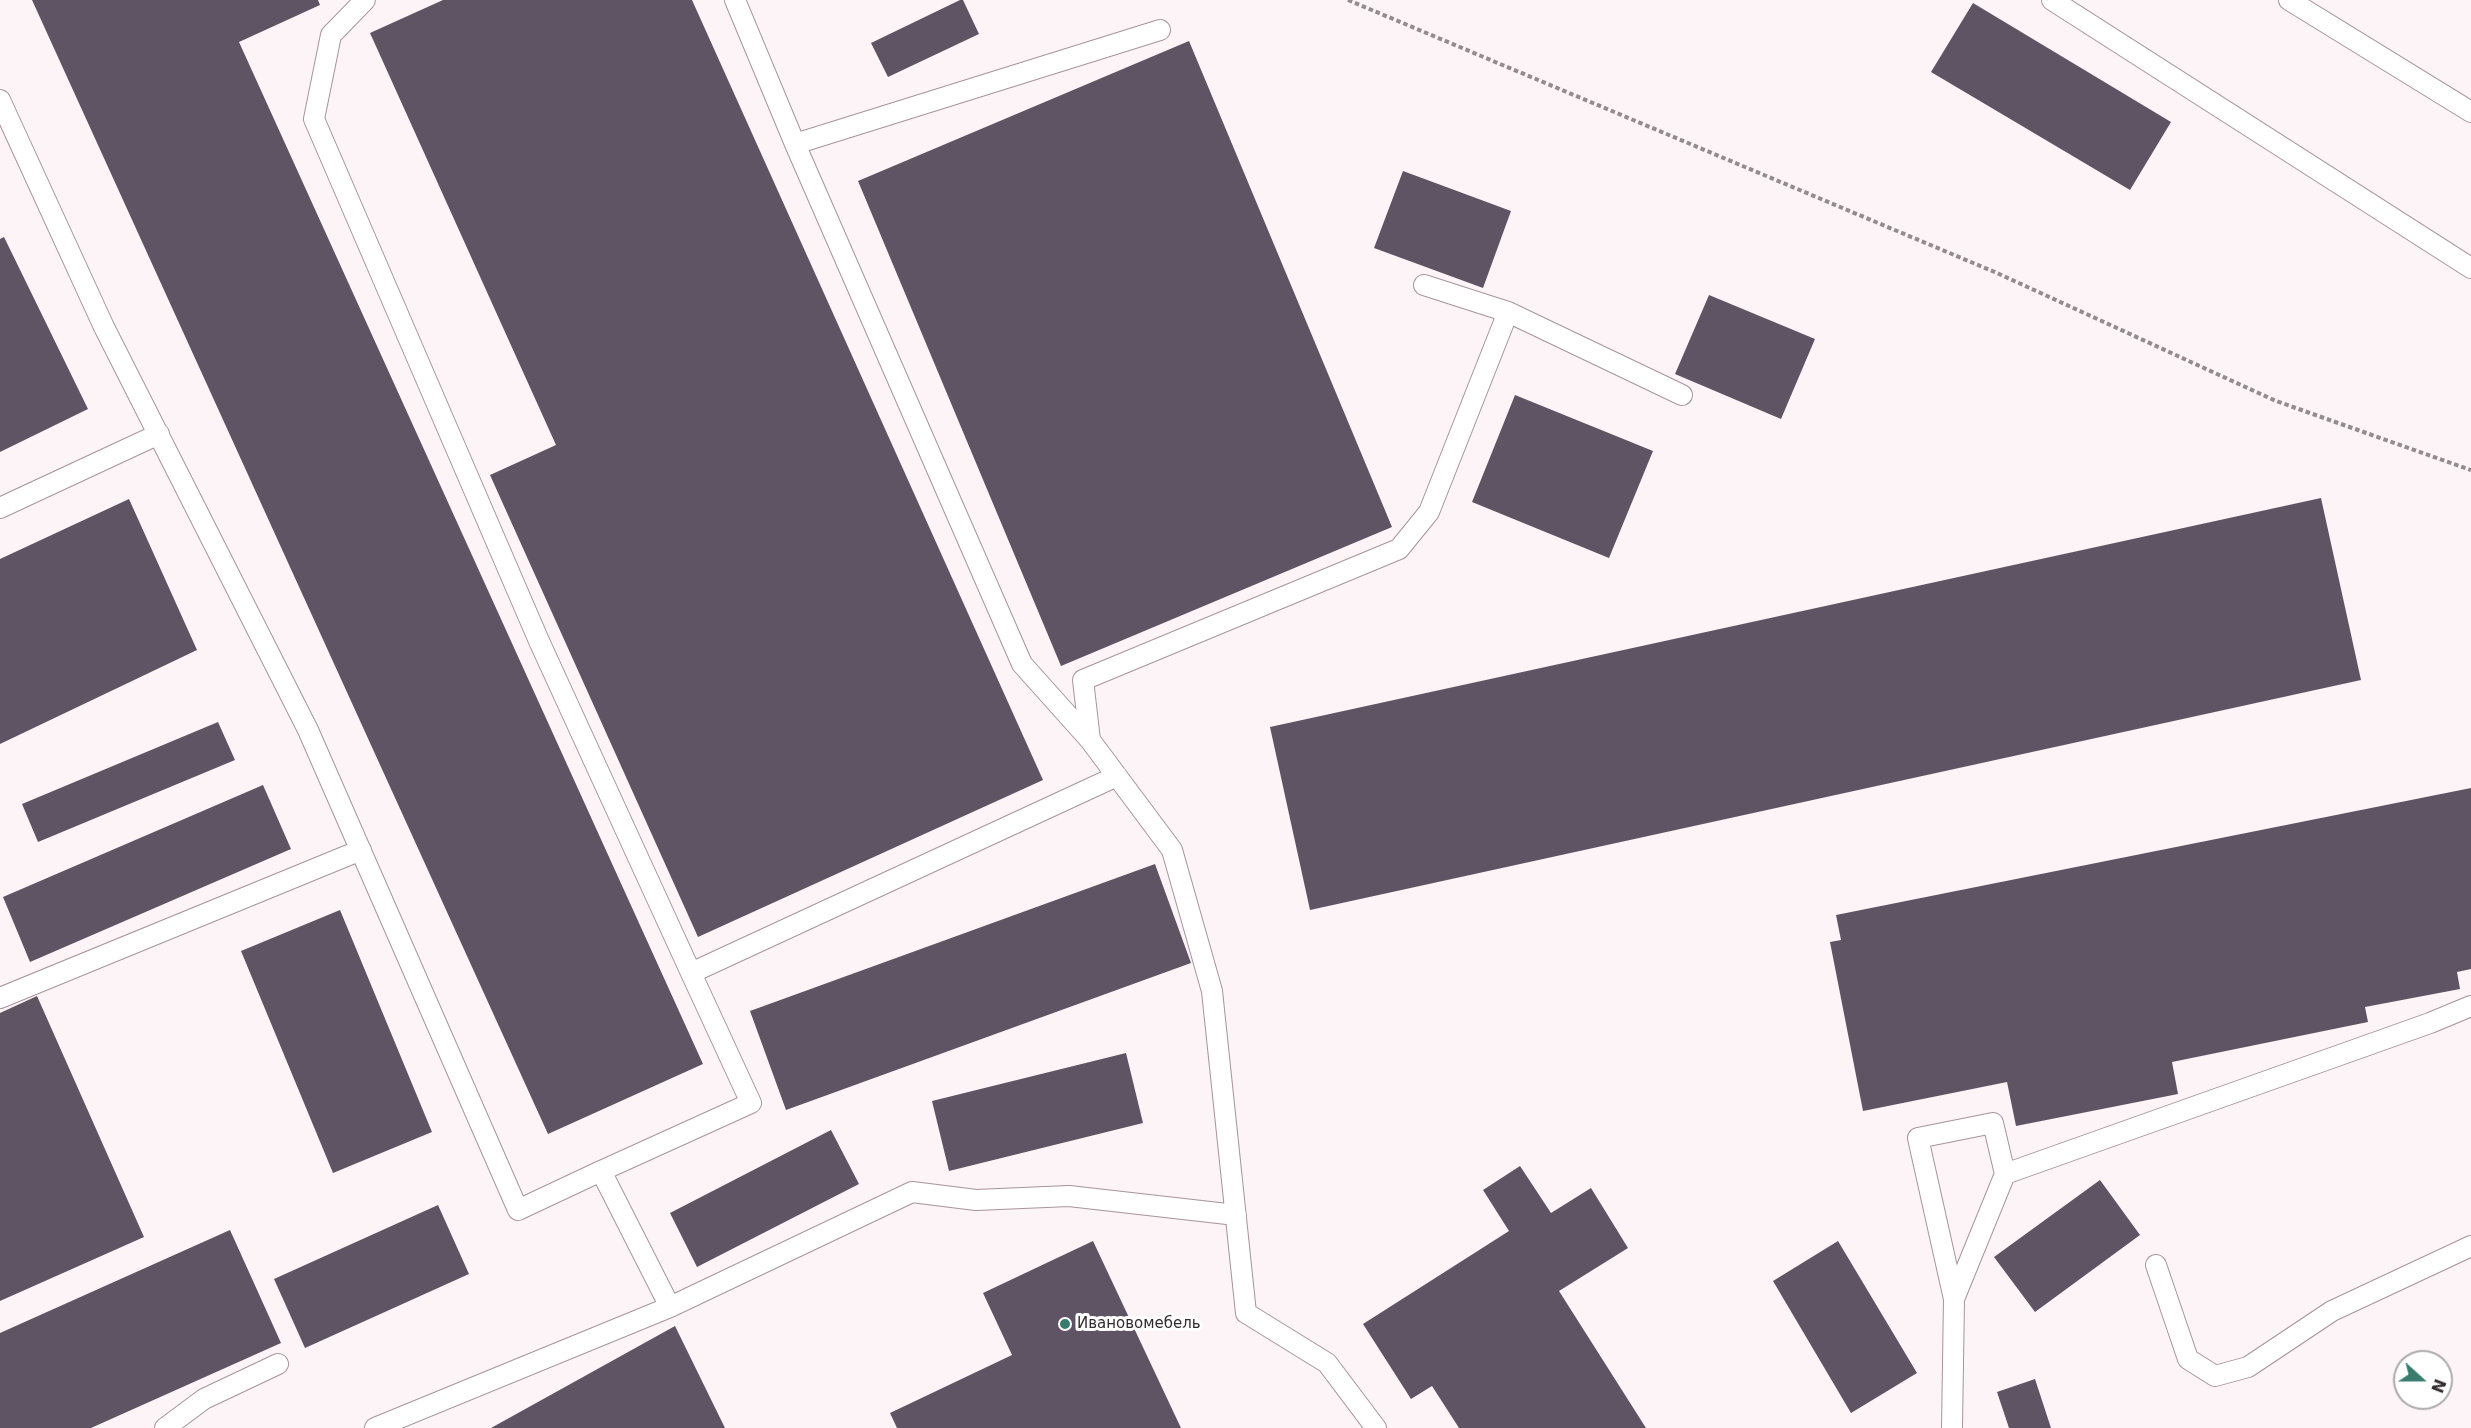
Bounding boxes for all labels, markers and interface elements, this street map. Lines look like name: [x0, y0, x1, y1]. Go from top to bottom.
place label: Ивановомебель: [1077, 1315, 1201, 1333]
marker: Ивановомебель: [1058, 1317, 1072, 1331]
north arrow: [2393, 1350, 2453, 1410]
text: N: [2427, 1376, 2450, 1396]

